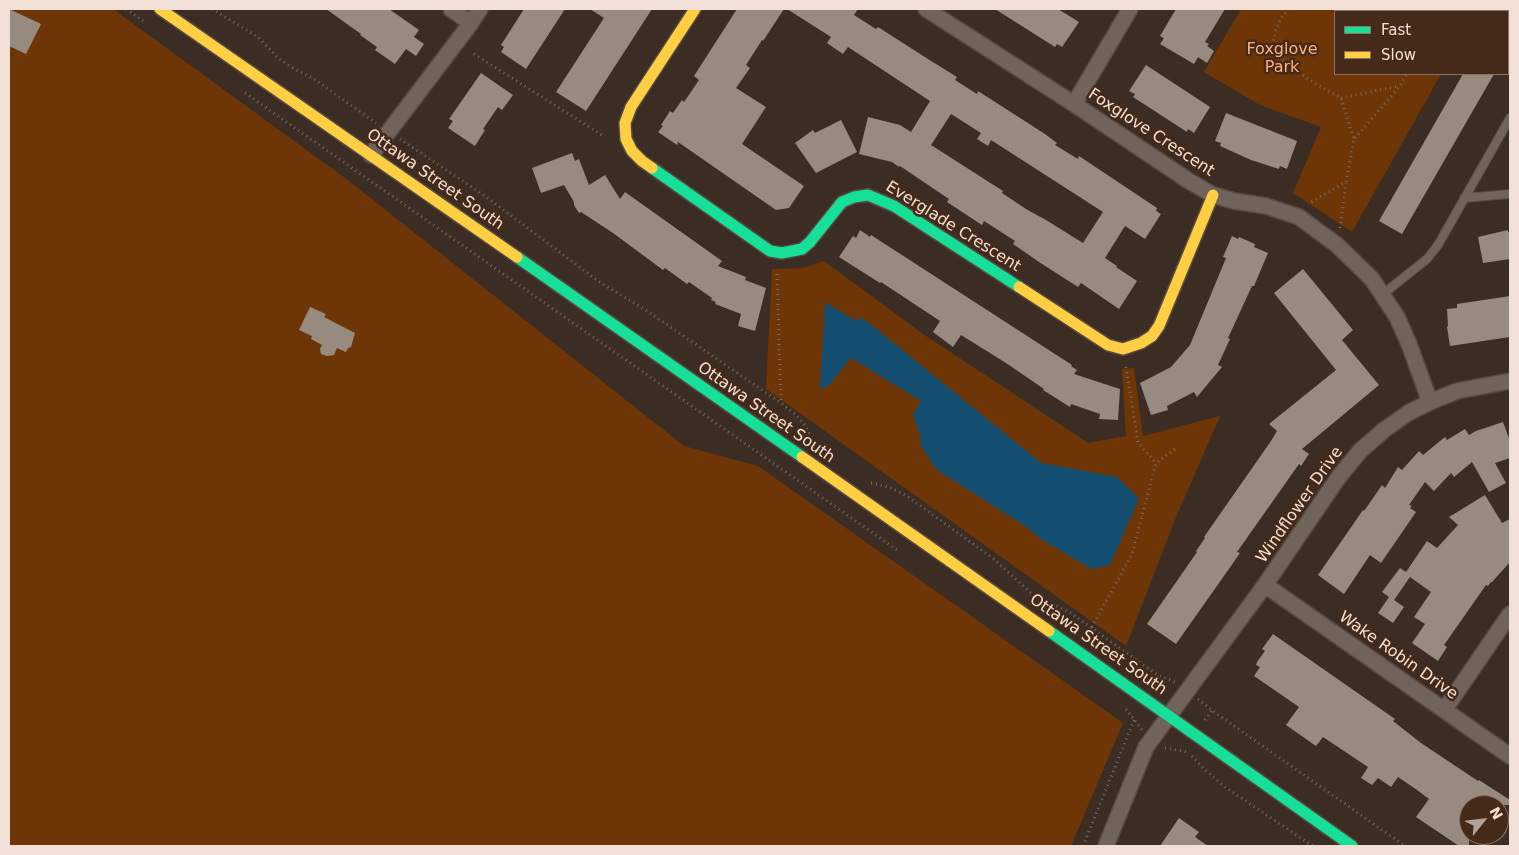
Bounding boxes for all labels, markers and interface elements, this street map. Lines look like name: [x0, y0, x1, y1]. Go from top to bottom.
legend: [1334, 10, 1509, 75]
text: Fast: [1381, 21, 1411, 39]
park label: Foxglove Park: [1246, 40, 1318, 78]
text: Slow: [1381, 46, 1416, 64]
street label: Foxglove Crescent: [1084, 85, 1218, 181]
street label: Ottawa Street South: [363, 125, 507, 235]
street label: Everglade Crescent: [882, 178, 1024, 276]
street label: Ottawa Street South: [694, 358, 838, 468]
street label: Windflower Drive: [1253, 443, 1347, 567]
street label: Ottawa Street South: [1026, 590, 1170, 700]
street label: Wake Robin Drive: [1335, 608, 1461, 704]
north arrow: [1459, 795, 1509, 845]
text: N: [1486, 804, 1506, 822]

